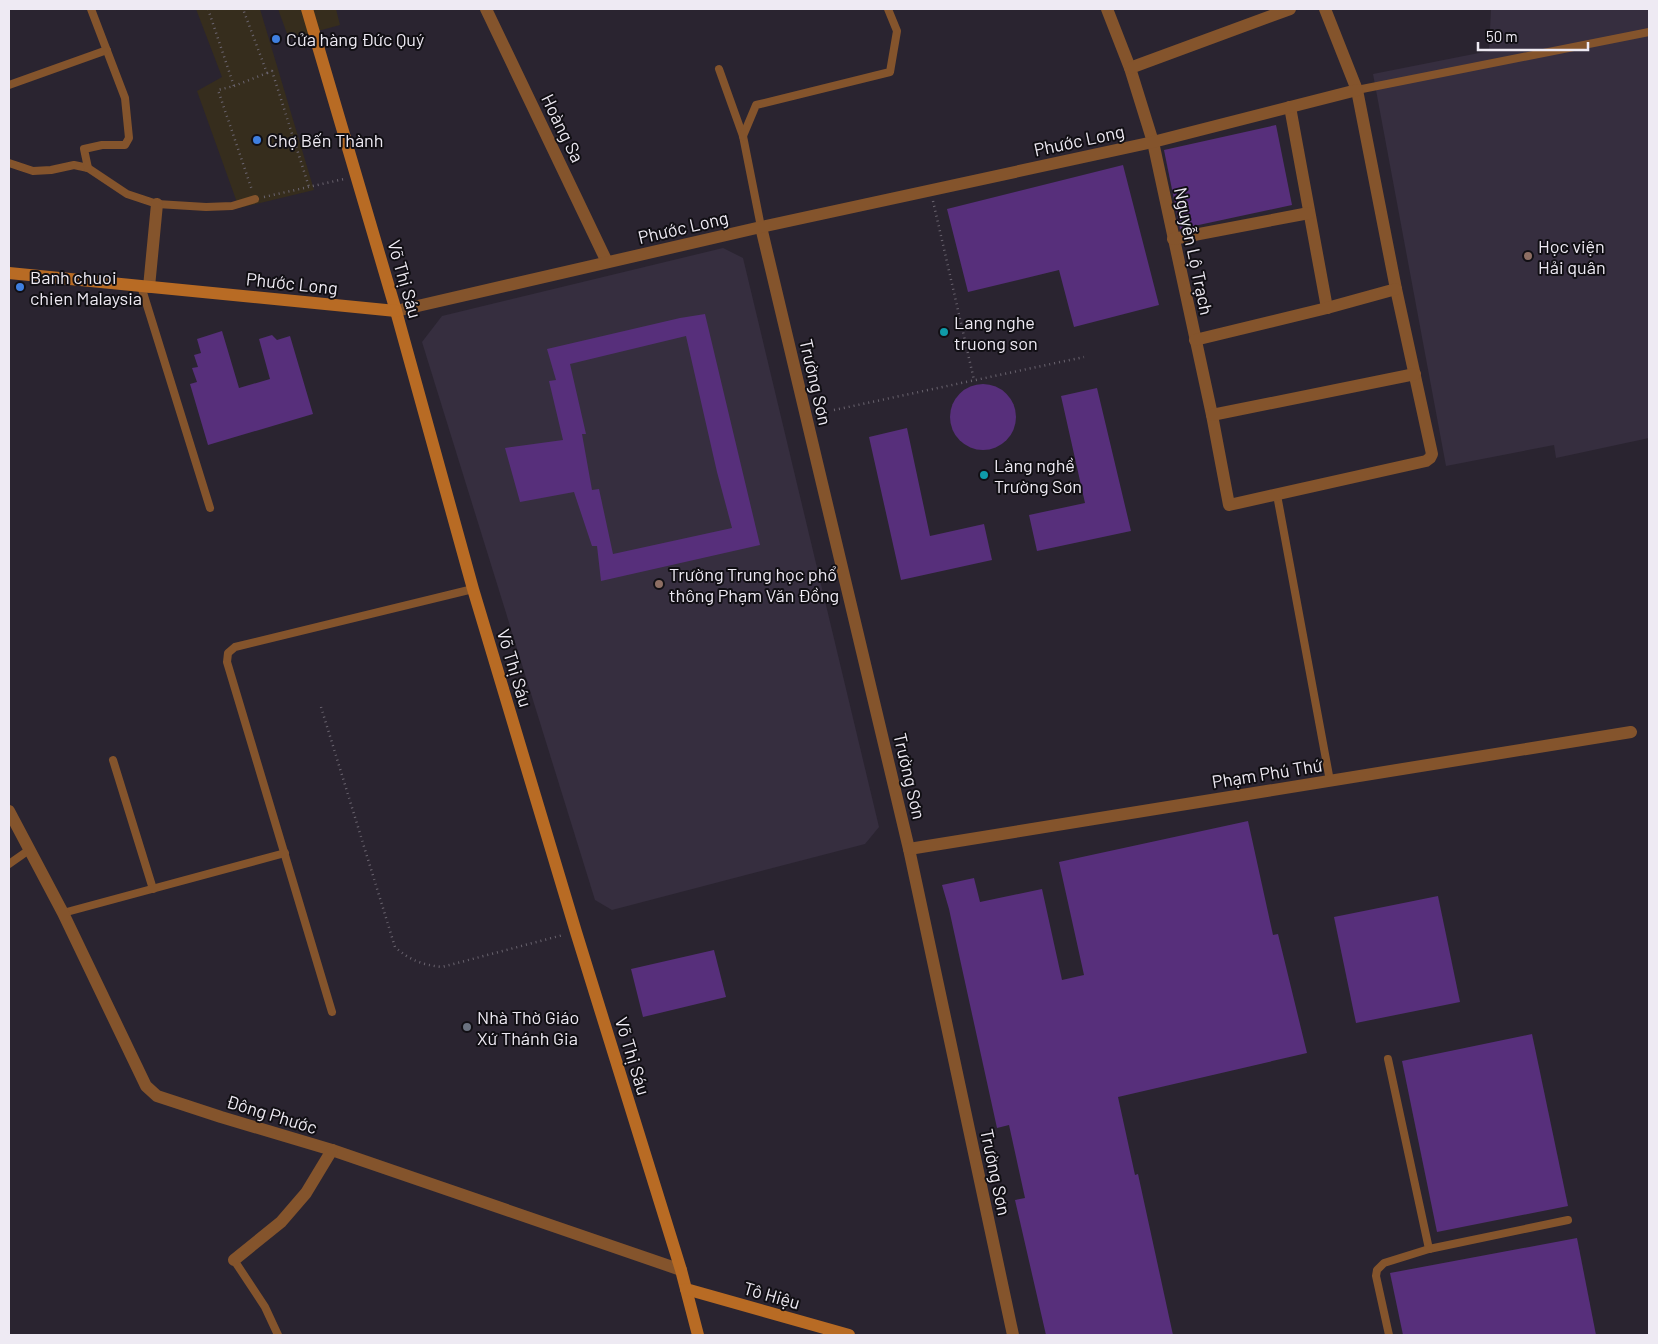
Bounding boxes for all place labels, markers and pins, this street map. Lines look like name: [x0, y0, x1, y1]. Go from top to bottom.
place label: Cửa hàng Đức Quý: [286, 28, 424, 50]
marker: Cửa hàng Đức Quý: [270, 33, 282, 45]
place label: Chợ Bến Thành: [267, 129, 383, 151]
marker: Chợ Bến Thành: [251, 134, 263, 146]
place label: Học viện Hải quân: [1538, 235, 1606, 278]
marker: Học viện Hải quân: [1522, 250, 1534, 262]
place label: Banh chuoi chien Malaysia: [30, 266, 142, 309]
marker: Banh chuoi chien Malaysia: [14, 281, 26, 293]
place label: Lang nghe truong son: [954, 311, 1038, 354]
marker: Lang nghe truong son: [938, 326, 950, 338]
place label: Làng nghề Trường Sơn: [994, 454, 1082, 497]
marker: Làng nghề Trường Sơn: [978, 469, 990, 481]
place label: Trường Trung học phổ thông Phạm Văn Đồng: [669, 563, 839, 606]
marker: Trường Trung học phổ thông Phạm Văn Đồng: [653, 578, 665, 590]
place label: Nhà Thờ Giáo Xứ Thánh Gia: [477, 1006, 579, 1049]
marker: Nhà Thờ Giáo Xứ Thánh Gia: [461, 1021, 473, 1033]

